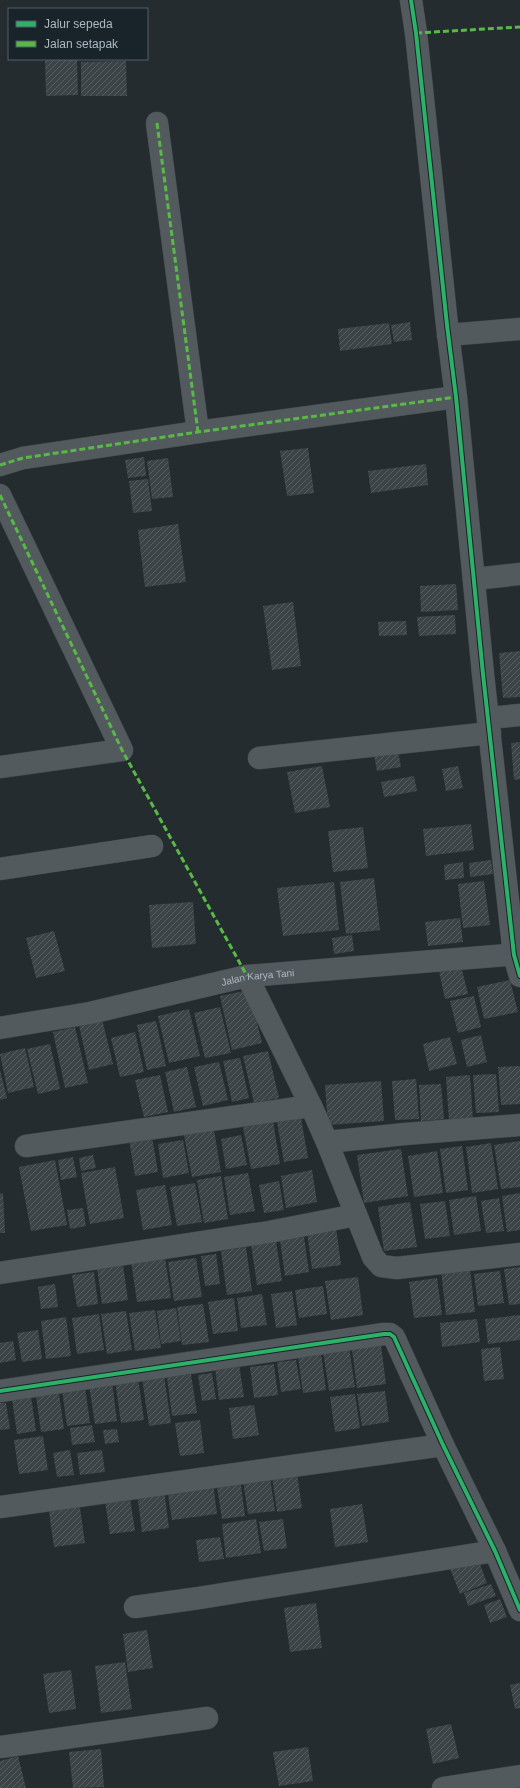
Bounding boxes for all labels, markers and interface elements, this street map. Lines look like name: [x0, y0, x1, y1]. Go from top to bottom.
legend: [8, 8, 148, 60]
text: Jalur sepeda: [44, 17, 113, 31]
text: Jalan setapak: [44, 37, 119, 51]
street label: Jalan Karya Tani: [220, 967, 295, 987]

